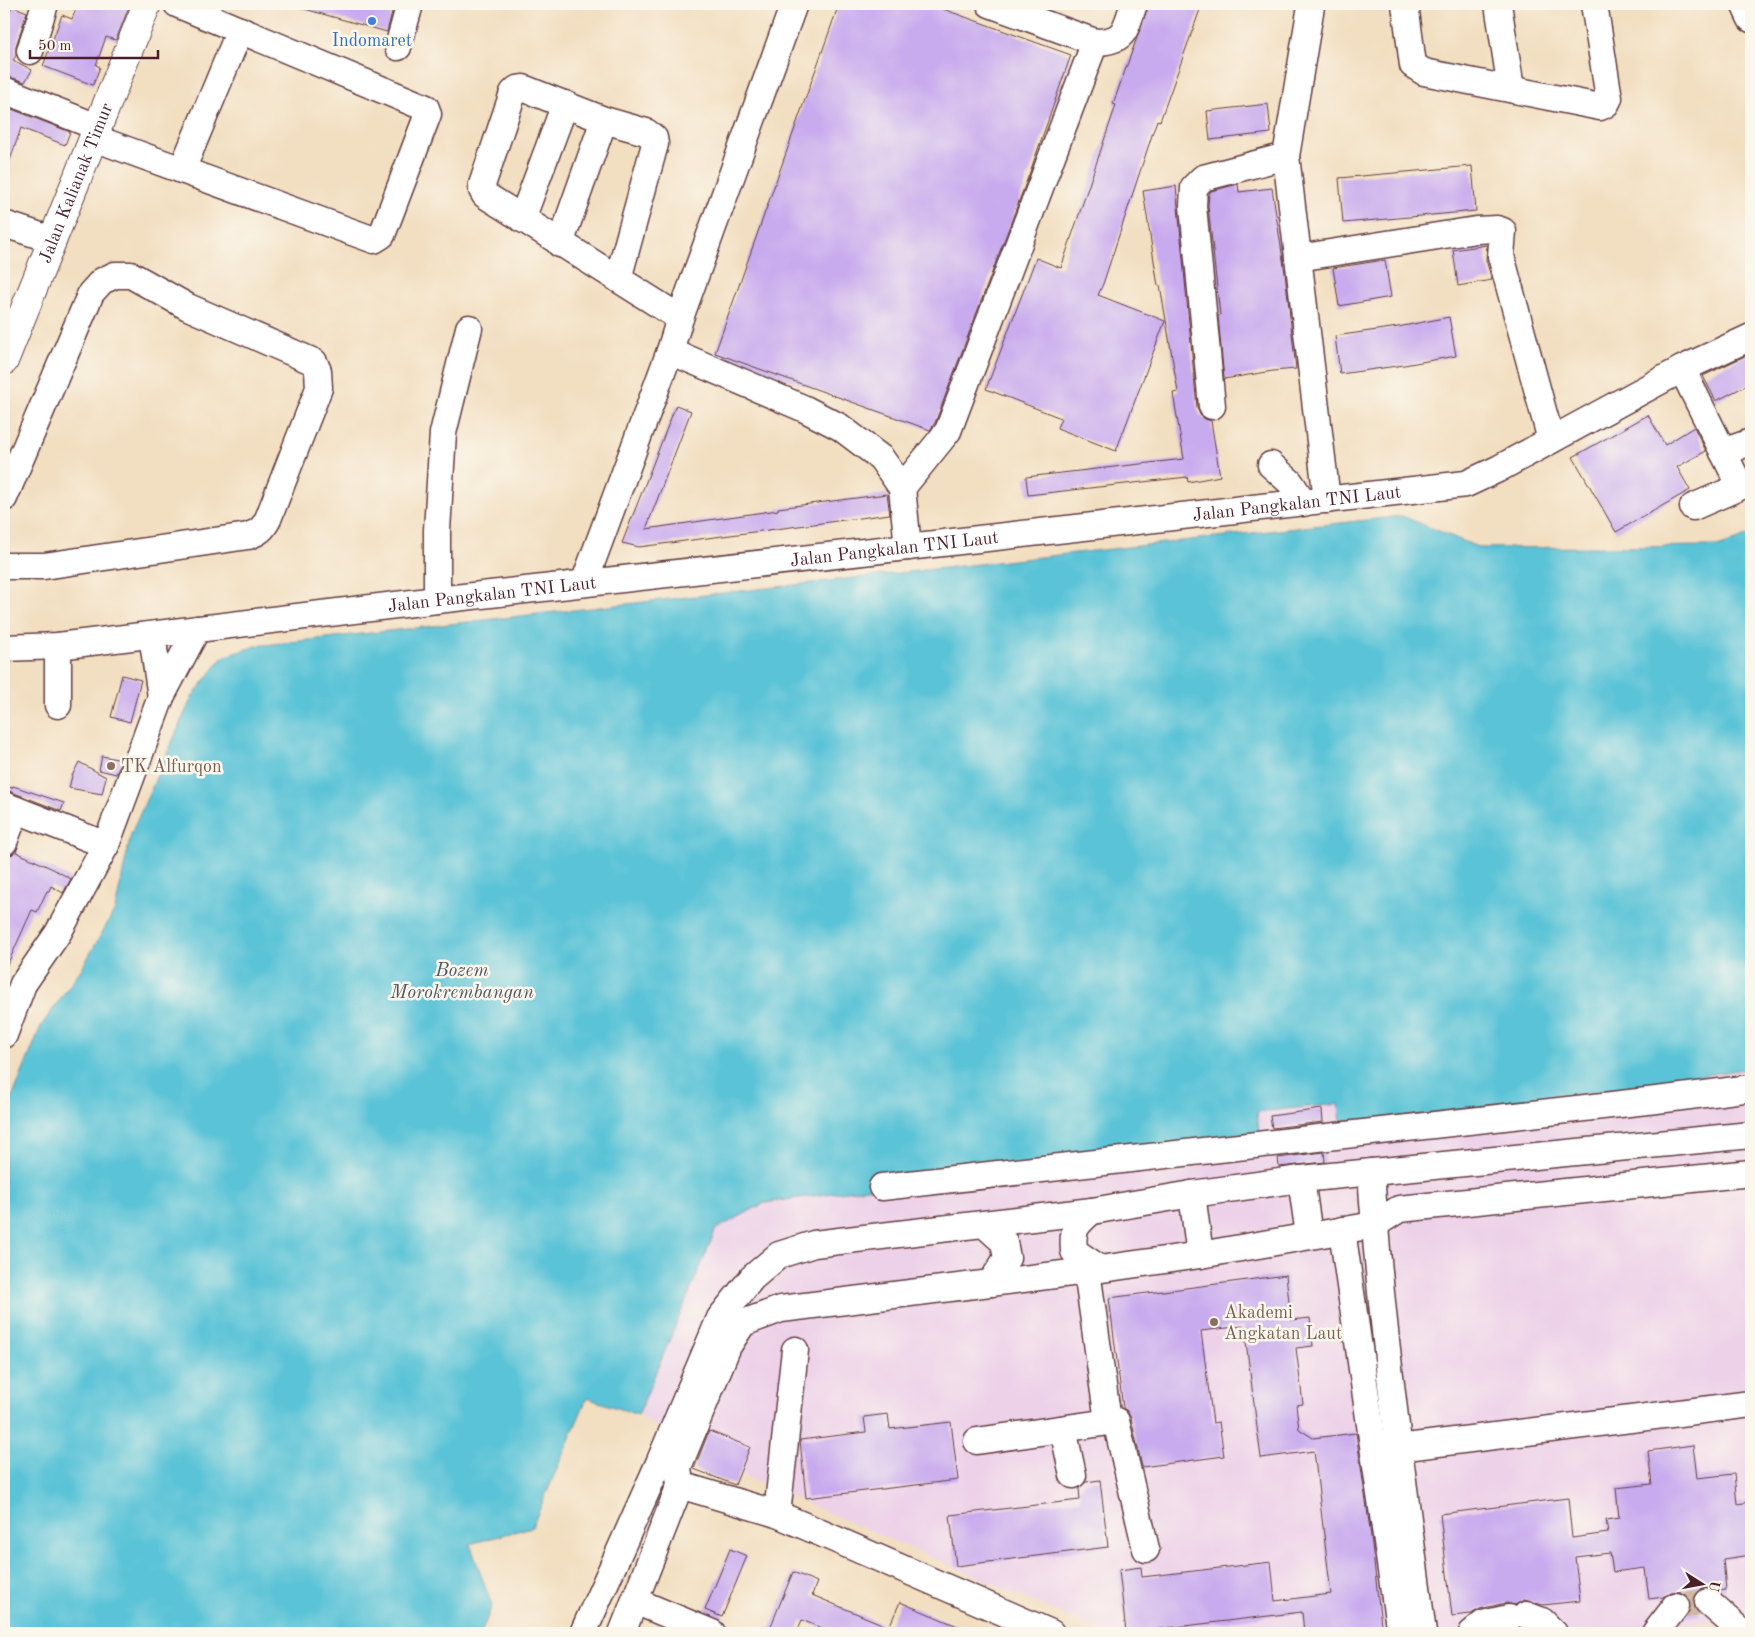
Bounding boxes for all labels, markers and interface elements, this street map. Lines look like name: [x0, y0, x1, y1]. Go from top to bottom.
marker: Indomaret: [366, 15, 378, 27]
scale bar: [30, 28, 158, 60]
place label: Indomaret: [332, 32, 412, 50]
text: 50 m: [38, 39, 72, 54]
street label: Jalan Kalianak Timur: [36, 100, 117, 266]
street label: Jalan Pangkalan TNI Laut: [1192, 483, 1402, 525]
street label: Jalan Pangkalan TNI Laut: [789, 529, 1000, 570]
street label: Jalan Pangkalan TNI Laut: [387, 574, 597, 616]
place label: TK Alfurqon: [121, 758, 222, 776]
marker: TK Alfurqon: [105, 760, 117, 772]
water label: Bozem Morokrembangan: [389, 962, 534, 1003]
place label: Akademi Angkatan Laut: [1224, 1304, 1342, 1343]
marker: Akademi Angkatan Laut: [1208, 1316, 1220, 1328]
north arrow: [1678, 1560, 1728, 1610]
text: U: [1706, 1579, 1722, 1593]

